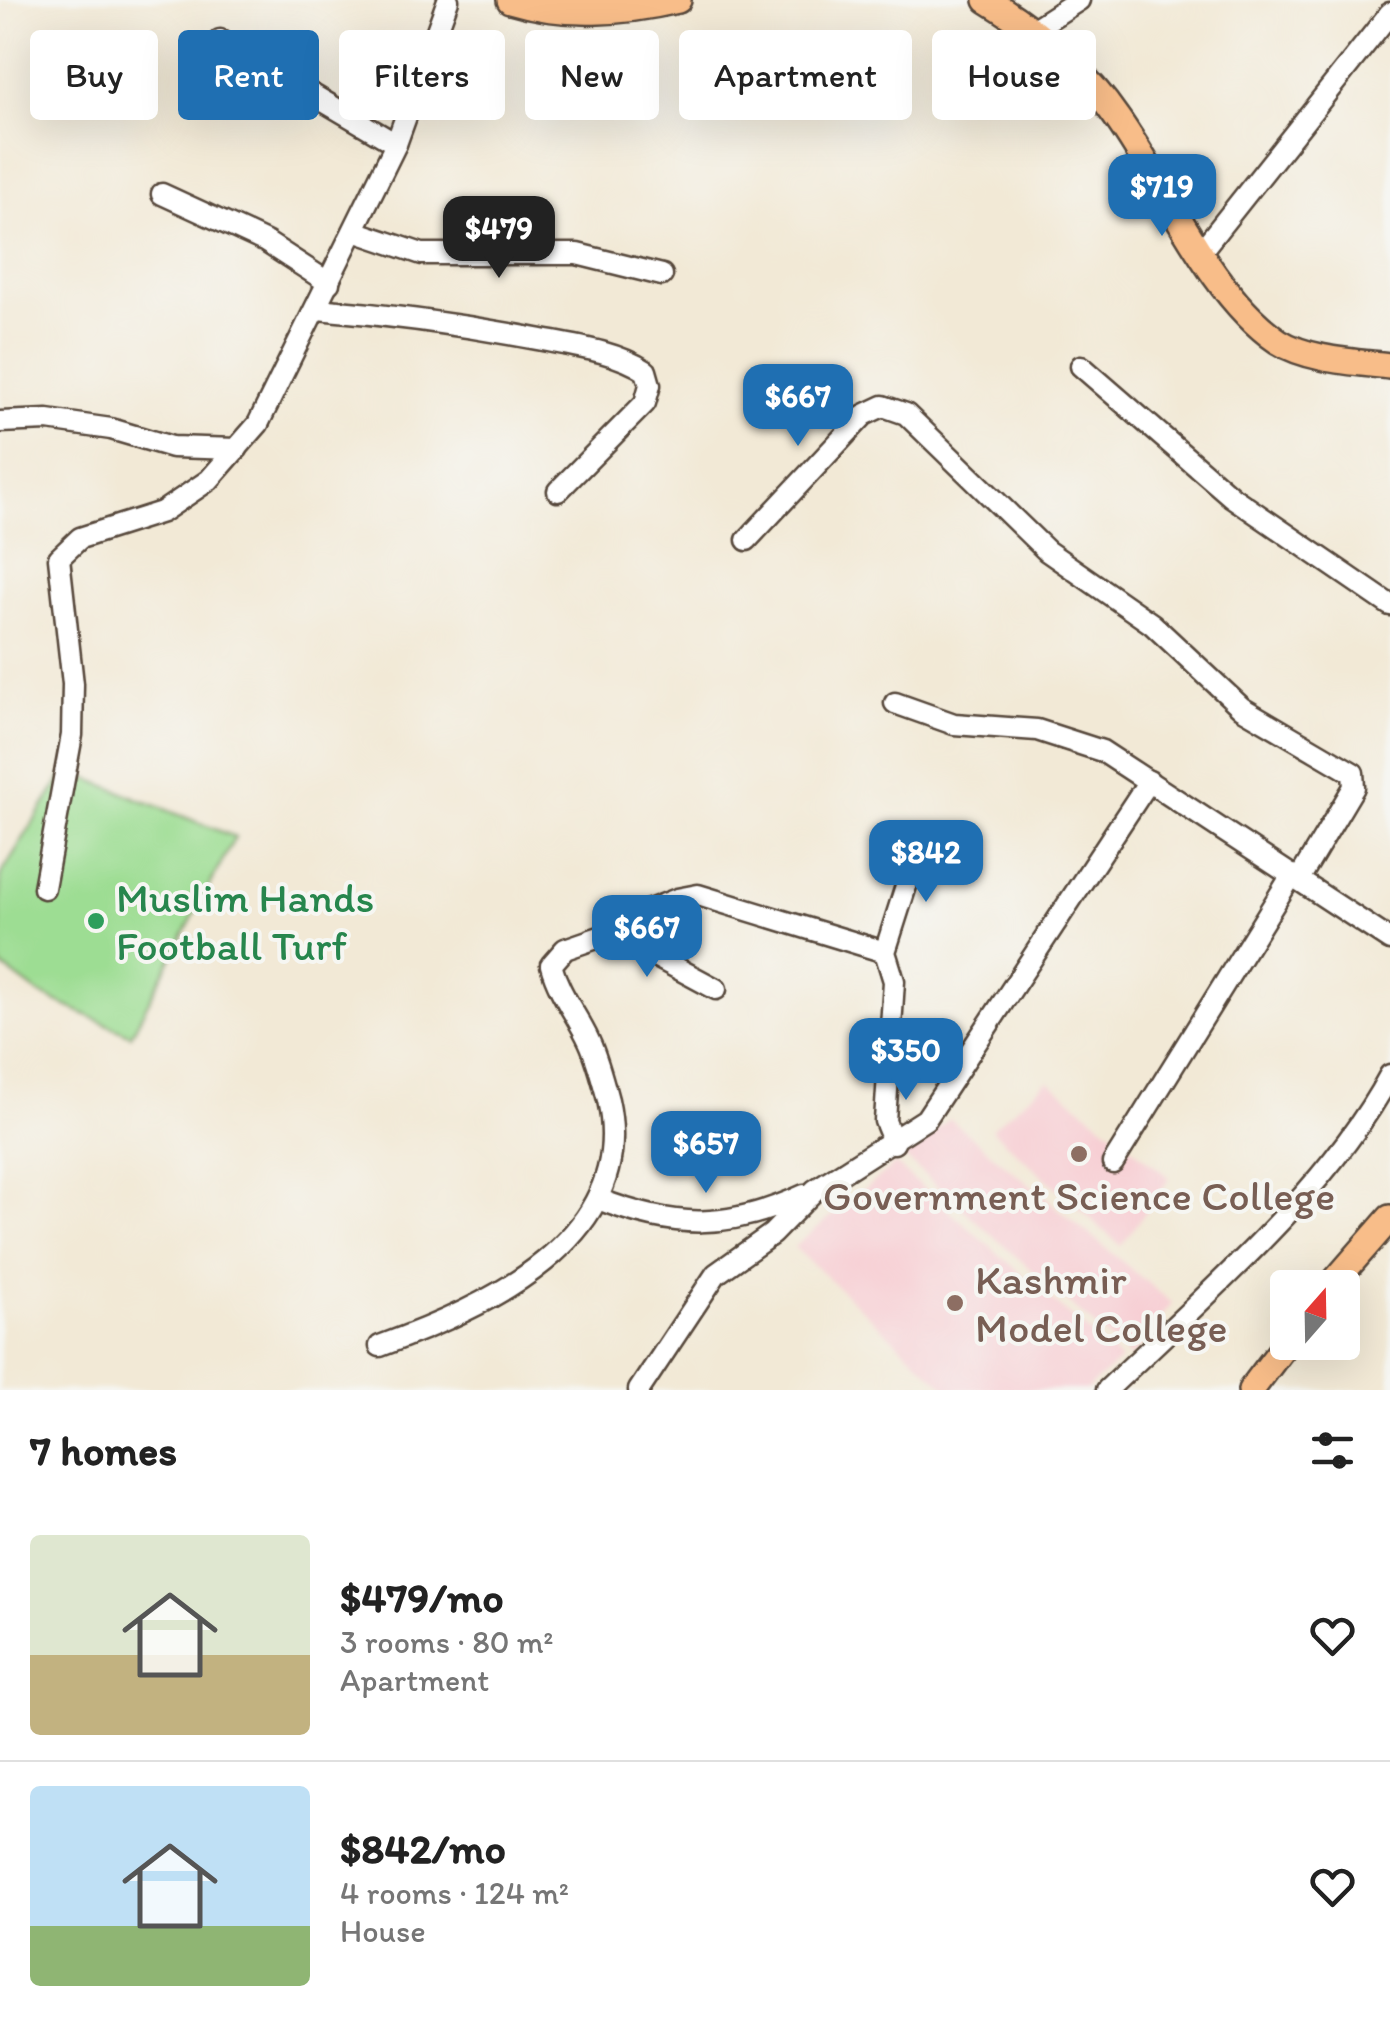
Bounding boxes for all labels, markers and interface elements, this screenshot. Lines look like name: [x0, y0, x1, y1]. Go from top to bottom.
chip: Buy: [30, 30, 158, 120]
chip: Rent: [178, 30, 319, 120]
chip: Filters: [339, 30, 505, 120]
chip: New: [525, 30, 659, 120]
chip: Apartment: [679, 30, 912, 120]
chip: House: [932, 30, 1096, 120]
pin: $719: [1103, 154, 1221, 239]
text: $719: [1130, 167, 1194, 205]
pin: $479: [440, 196, 558, 281]
text: $479: [465, 209, 533, 247]
pin: $667: [739, 364, 857, 449]
text: $667: [765, 377, 831, 415]
pin: $842: [867, 820, 985, 905]
text: $842: [891, 833, 961, 871]
place label: Muslim Hands Football Turf: [116, 872, 374, 971]
pin: $667: [588, 895, 706, 980]
text: $667: [614, 908, 680, 946]
marker: Muslim Hands Football Turf: [85, 910, 107, 932]
pin: $350: [847, 1018, 965, 1103]
text: $350: [871, 1031, 941, 1069]
pin: $657: [647, 1111, 765, 1196]
text: $657: [673, 1124, 739, 1162]
marker: Government Science College: [1068, 1143, 1090, 1165]
place label: Government Science College: [823, 1170, 1335, 1221]
place label: Kashmir Model College: [975, 1254, 1227, 1353]
north arrow: [1270, 1270, 1360, 1360]
map controls: [1270, 1270, 1360, 1360]
marker: Kashmir Model College: [944, 1292, 966, 1314]
icon: filters: [1305, 1423, 1360, 1478]
text: 7 homes: [30, 1425, 177, 1476]
text: $479/mo: [340, 1572, 504, 1623]
icon: home: [110, 1575, 230, 1695]
icon: heart: [1305, 1608, 1360, 1663]
text: 3 rooms · 80 m²: [340, 1623, 554, 1661]
text: Apartment: [340, 1661, 489, 1699]
text: $842/mo: [340, 1823, 506, 1874]
icon: home: [110, 1826, 230, 1946]
icon: heart: [1305, 1859, 1360, 1914]
text: 4 rooms · 124 m²: [340, 1874, 569, 1912]
text: House: [340, 1912, 426, 1950]

